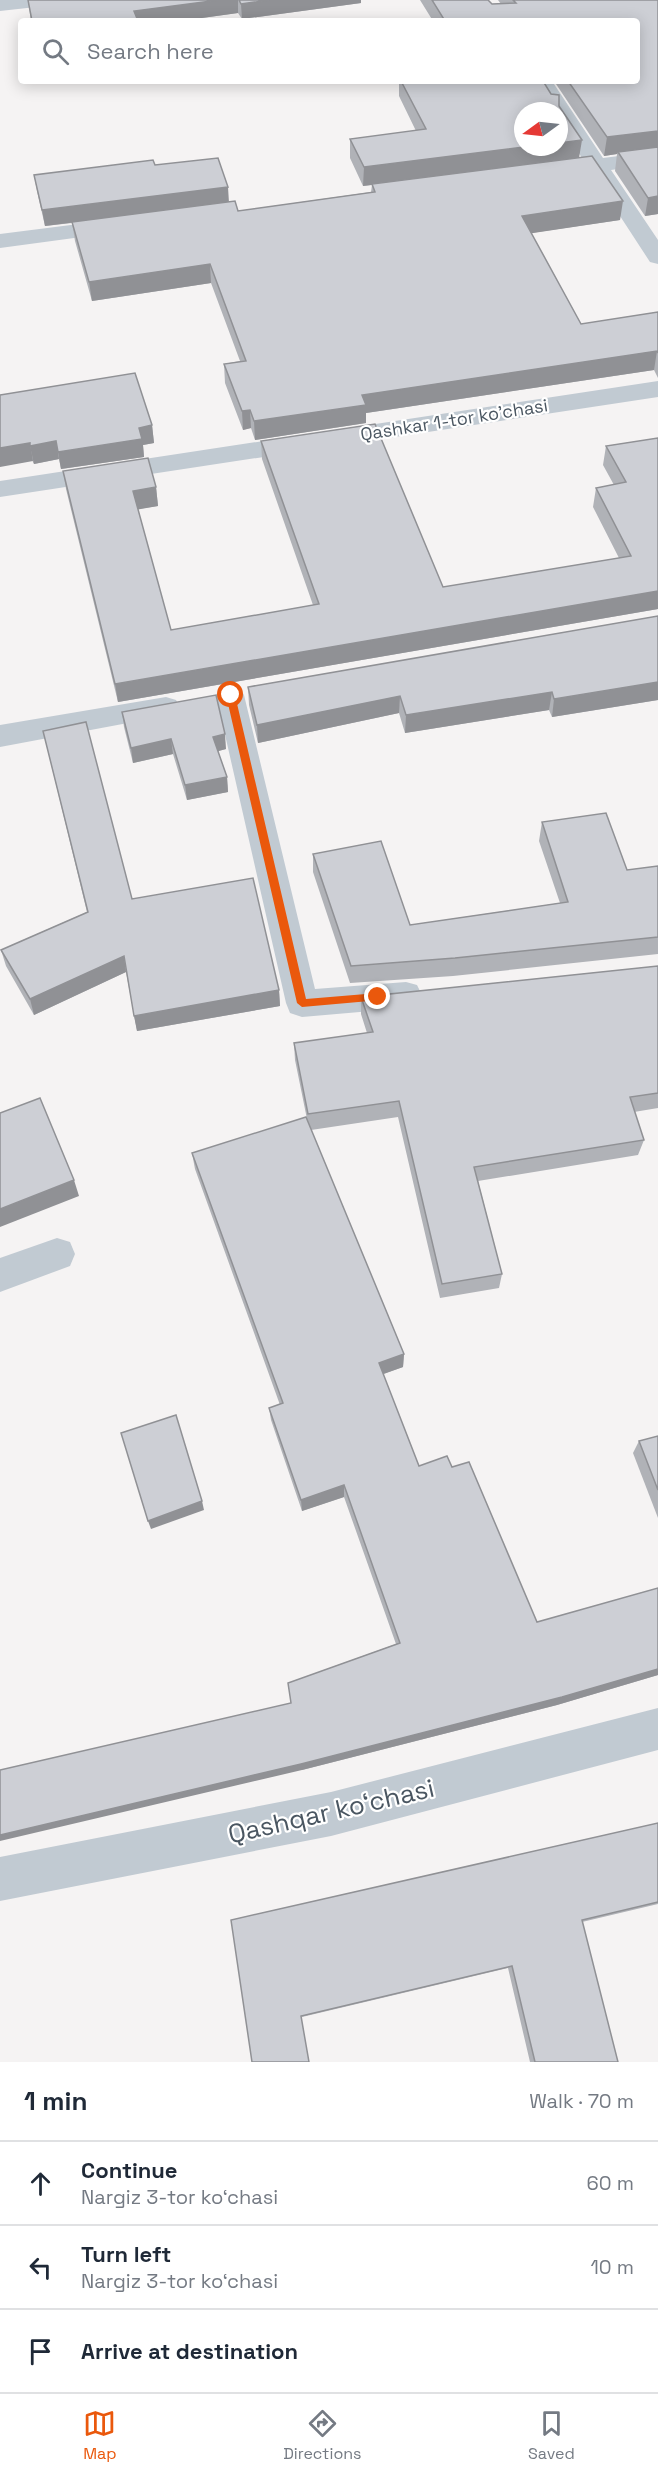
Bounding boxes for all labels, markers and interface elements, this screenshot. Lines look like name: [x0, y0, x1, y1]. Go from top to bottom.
search box: [18, 18, 640, 84]
icon: search: [39, 35, 72, 68]
text: Search here: [87, 37, 214, 65]
north arrow: [514, 102, 568, 156]
street label: Qashkar 1-tor koʼchasi: [359, 393, 549, 446]
route start: [217, 681, 243, 707]
route end: [364, 983, 390, 1009]
street label: Qashqar koʻchasi: [225, 1771, 437, 1851]
text: 1 min: [24, 2084, 88, 2118]
text: Walk · 70 m: [529, 2088, 634, 2114]
text: Continue: [81, 2156, 177, 2184]
icon: ahead: [24, 2167, 57, 2200]
text: 60 m: [587, 2170, 634, 2196]
text: Nargiz 3-tor koʻchasi: [81, 2184, 278, 2210]
text: Turn left: [81, 2240, 171, 2268]
icon: left: [24, 2251, 57, 2284]
text: 10 m: [590, 2254, 634, 2280]
text: Nargiz 3-tor koʻchasi: [81, 2268, 278, 2294]
icon: arrive: [24, 2335, 57, 2368]
text: Arrive at destination: [81, 2337, 298, 2365]
tab: Map: [83, 2407, 117, 2464]
tab: Directions: [283, 2407, 362, 2464]
tab: Saved: [528, 2407, 575, 2464]

